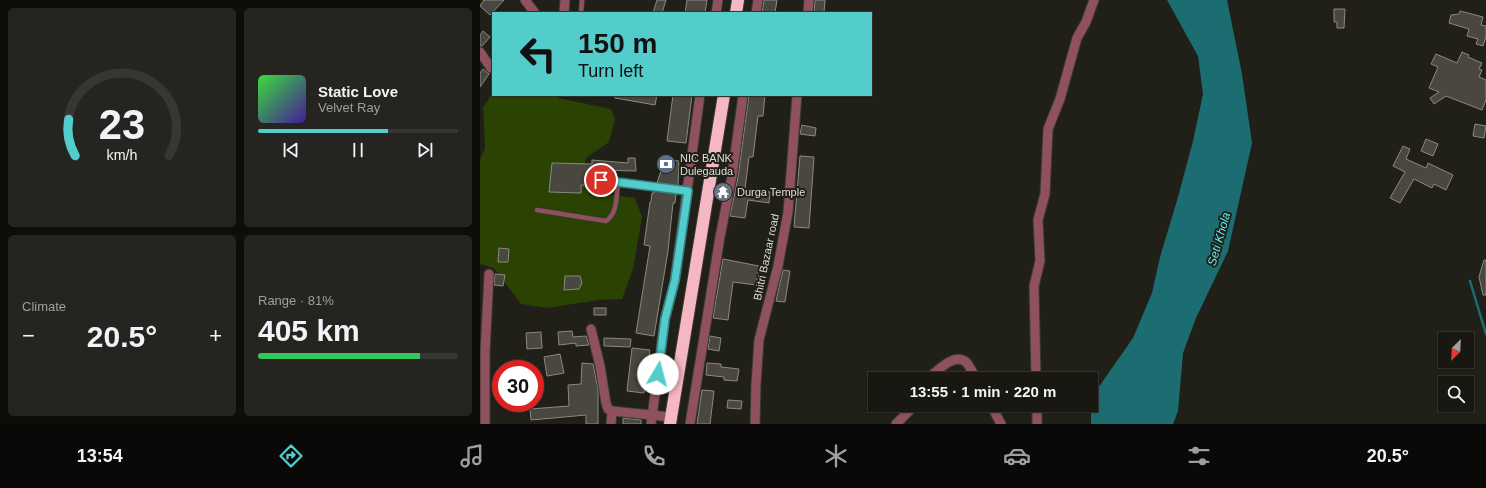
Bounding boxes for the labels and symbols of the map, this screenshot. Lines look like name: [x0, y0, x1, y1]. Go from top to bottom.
place label: NIC BANK Dulegauda: [680, 152, 734, 177]
bank icon: NIC BANK Dulegauda: [655, 153, 677, 175]
pin: [584, 163, 618, 197]
temple icon: Durga Temple: [712, 181, 734, 203]
place label: Durga Temple: [737, 186, 805, 198]
water label: Seti Khola: [1205, 210, 1233, 267]
street label: Bhitri Bazaar road: [751, 213, 781, 301]
north arrow: [1438, 332, 1474, 368]
position arrow: [637, 353, 679, 395]
speed limit sign: 30: [492, 360, 544, 412]

